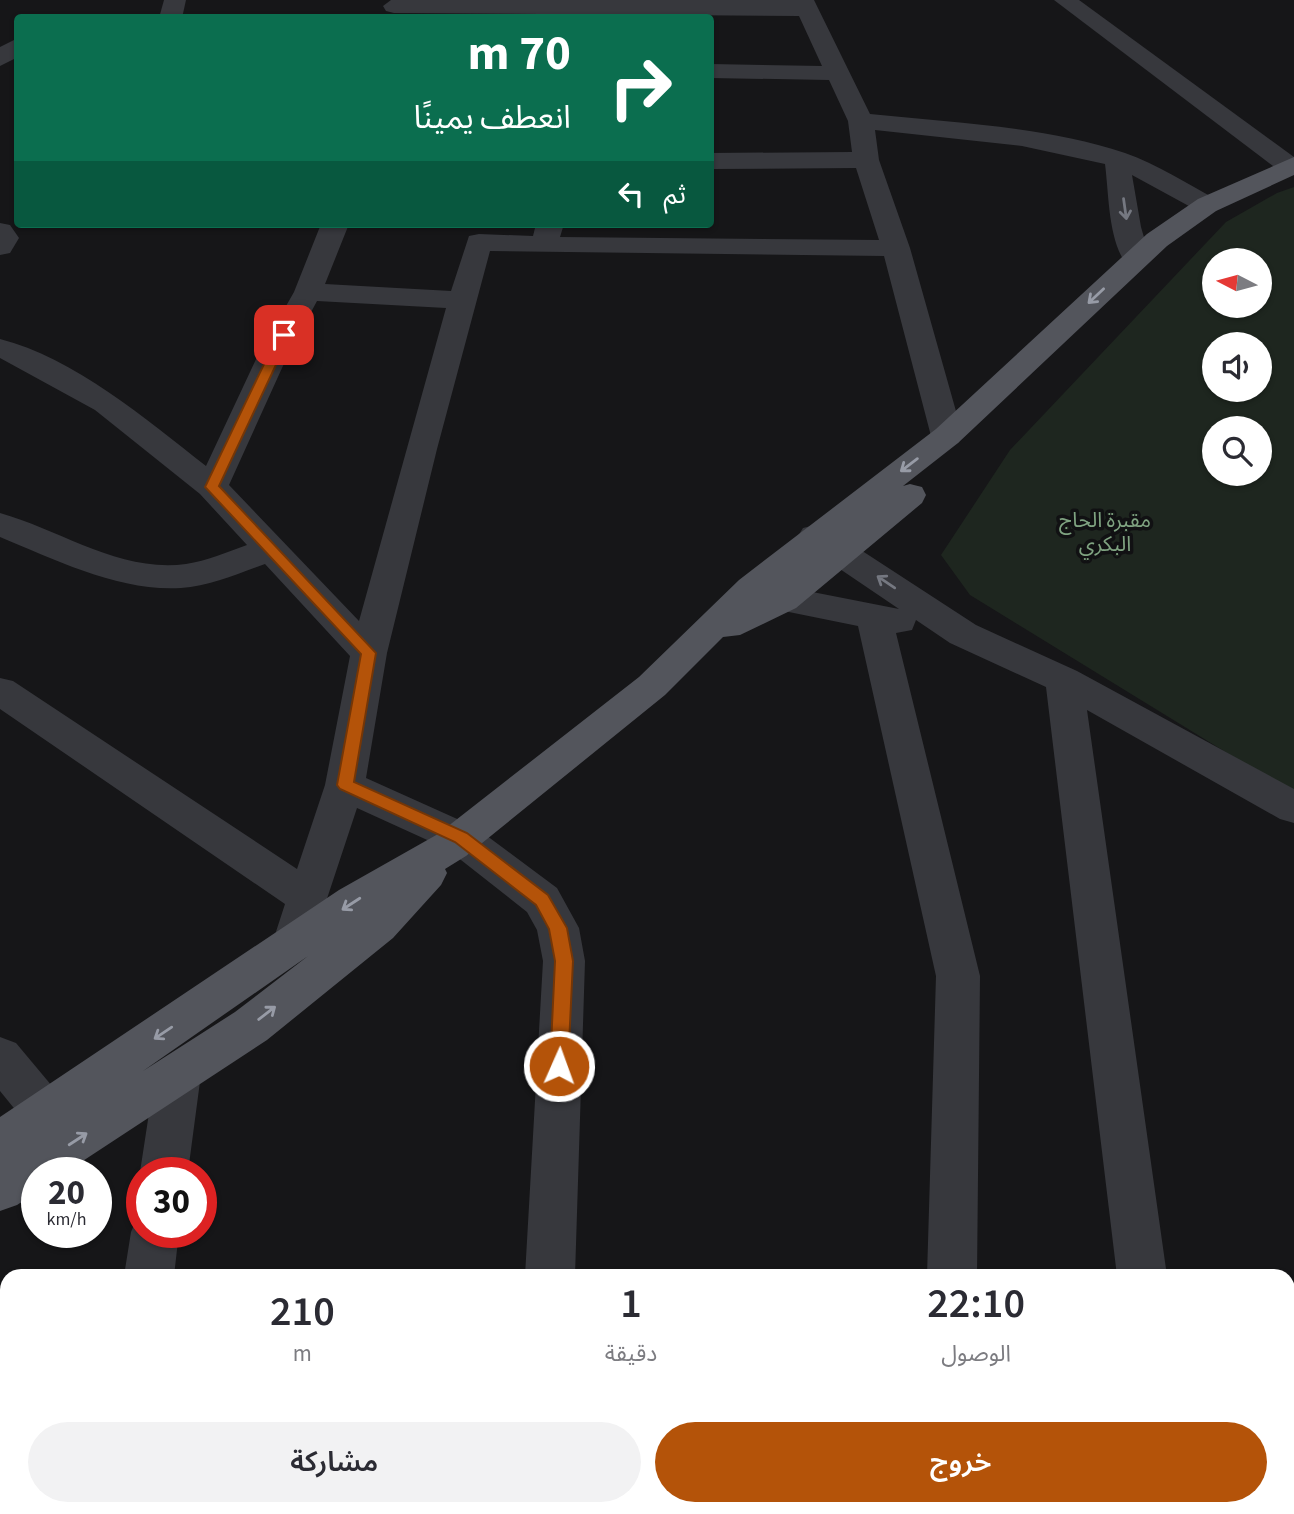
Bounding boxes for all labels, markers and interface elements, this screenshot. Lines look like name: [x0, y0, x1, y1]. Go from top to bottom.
text: 70 m: [467, 19, 571, 89]
icon: right: [595, 42, 686, 133]
text: انعطف يمينًا: [414, 95, 571, 141]
icon: left: [612, 175, 650, 213]
text: ثم: [664, 176, 686, 213]
one-way arrow: [1118, 197, 1131, 220]
north arrow: [1202, 248, 1272, 318]
map controls: [1202, 248, 1272, 486]
one-way arrow: [1088, 288, 1105, 305]
pin: [254, 305, 314, 365]
icon: arrive: [265, 316, 303, 354]
button: sound: [1202, 332, 1272, 402]
button: search: [1202, 416, 1272, 486]
one-way arrow: [900, 457, 919, 472]
park label: مقبرة الحاج البكري: [1059, 505, 1151, 560]
one-way arrow: [877, 575, 896, 589]
one-way arrow: [342, 897, 361, 912]
one-way arrow: [258, 1006, 276, 1021]
one-way arrow: [154, 1026, 173, 1040]
position arrow: [522, 1029, 596, 1103]
one-way arrow: [67, 1132, 87, 1146]
speed limit sign: 30: [126, 1157, 217, 1248]
text: 20: [48, 1168, 85, 1218]
text: km/h: [47, 1207, 86, 1232]
text: 1: [620, 1274, 642, 1334]
text: 22:10: [927, 1274, 1025, 1334]
text: 210: [270, 1282, 335, 1342]
text: m: [293, 1337, 312, 1370]
text: دقيقة: [605, 1337, 657, 1370]
text: الوصول: [941, 1337, 1011, 1370]
button: مشاركة: [28, 1422, 641, 1502]
button: خروج: [655, 1422, 1267, 1502]

